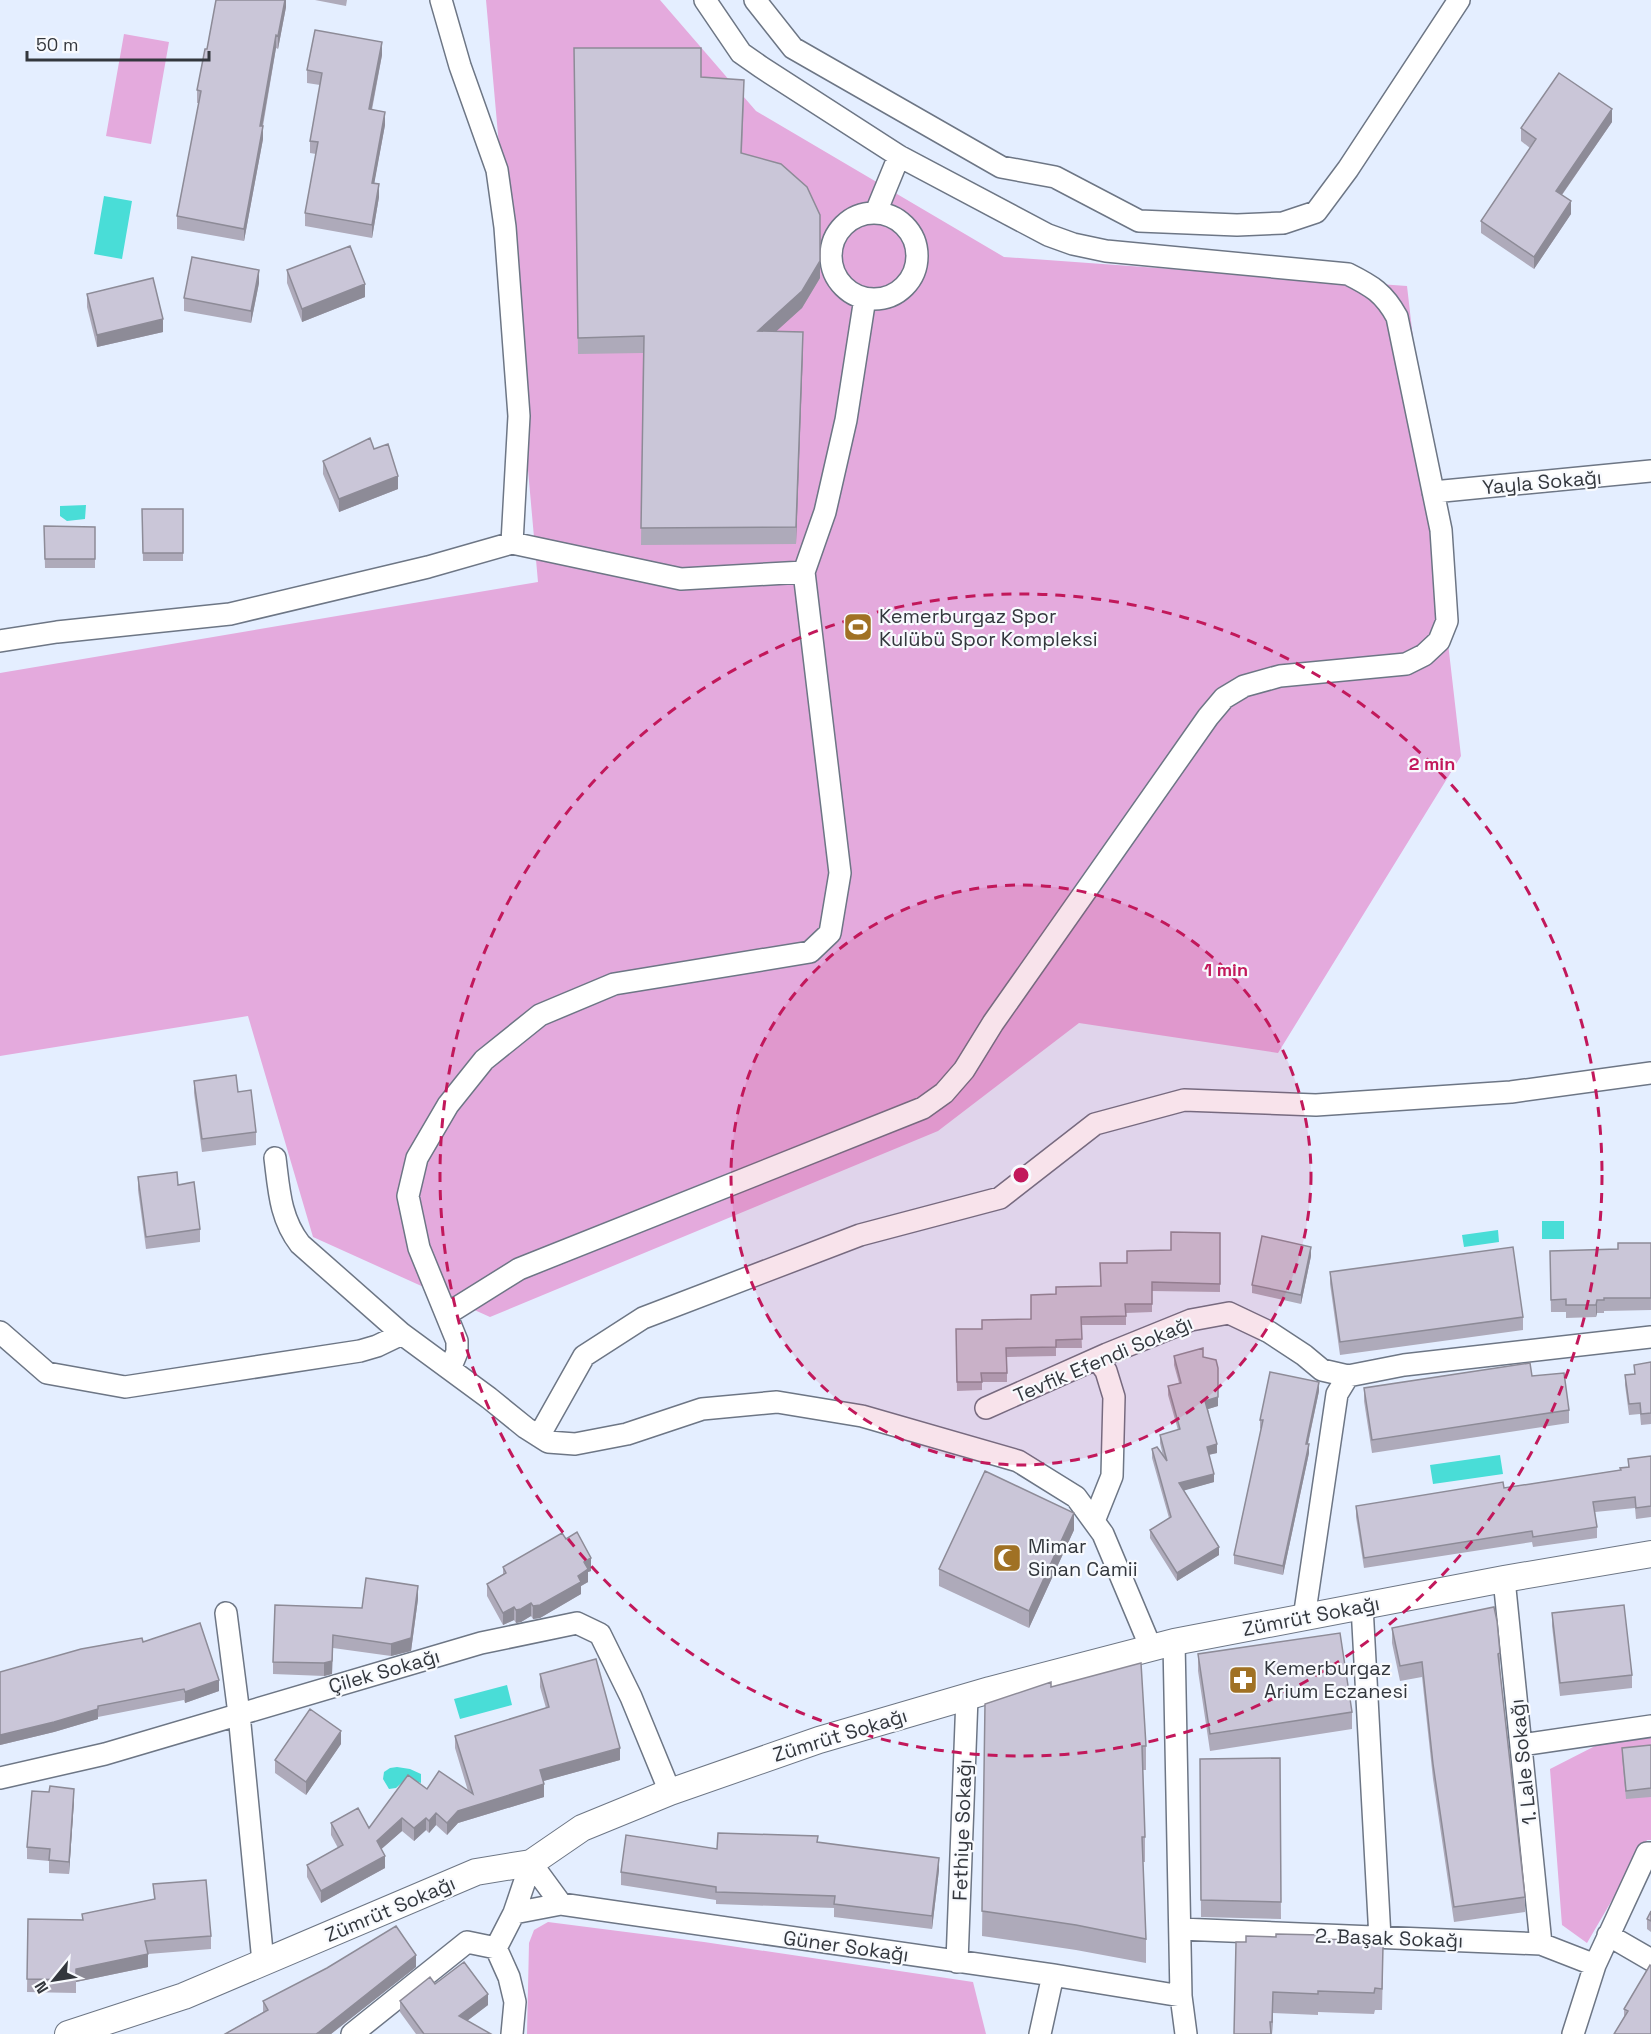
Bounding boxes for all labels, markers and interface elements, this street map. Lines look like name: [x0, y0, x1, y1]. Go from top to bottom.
scale bar: [27, 24, 208, 62]
text: 50 m: [36, 33, 78, 56]
street label: Yayla Sokağı: [1481, 464, 1603, 500]
place label: Kemerburgaz Spor Kulübü Spor Kompleksi: [879, 603, 1098, 652]
sports icon: Kemerburgaz Spor Kulübü Spor Kompleksi: [842, 611, 874, 643]
text: 2 min: [1409, 752, 1455, 775]
text: 1 min: [1204, 958, 1248, 981]
centre of rings: [1011, 1165, 1031, 1185]
street label: Tevfik Efendi Sokağı: [1010, 1310, 1196, 1408]
place label: Mimar Sinan Camii: [1028, 1533, 1138, 1582]
mosque icon: Mimar Sinan Camii: [991, 1542, 1023, 1574]
street label: Zümrüt Sokağı: [1240, 1590, 1382, 1642]
street label: Çilek Sokağı: [325, 1643, 443, 1699]
place label: Kemerburgaz Arium Eczanesi: [1264, 1655, 1408, 1704]
pharmacy icon: Kemerburgaz Arium Eczanesi: [1227, 1664, 1259, 1696]
street label: 1. Lale Sokağı: [1503, 1698, 1543, 1826]
street label: Zümrüt Sokağı: [770, 1702, 910, 1768]
street label: Fethiye Sokağı: [947, 1759, 977, 1901]
street label: Zümrüt Sokağı: [321, 1870, 459, 1948]
street label: 2. Başak Sokağı: [1314, 1922, 1464, 1954]
street label: Güner Sokağı: [782, 1924, 910, 1968]
north arrow: [24, 1950, 84, 2010]
text: N: [30, 1977, 53, 1997]

